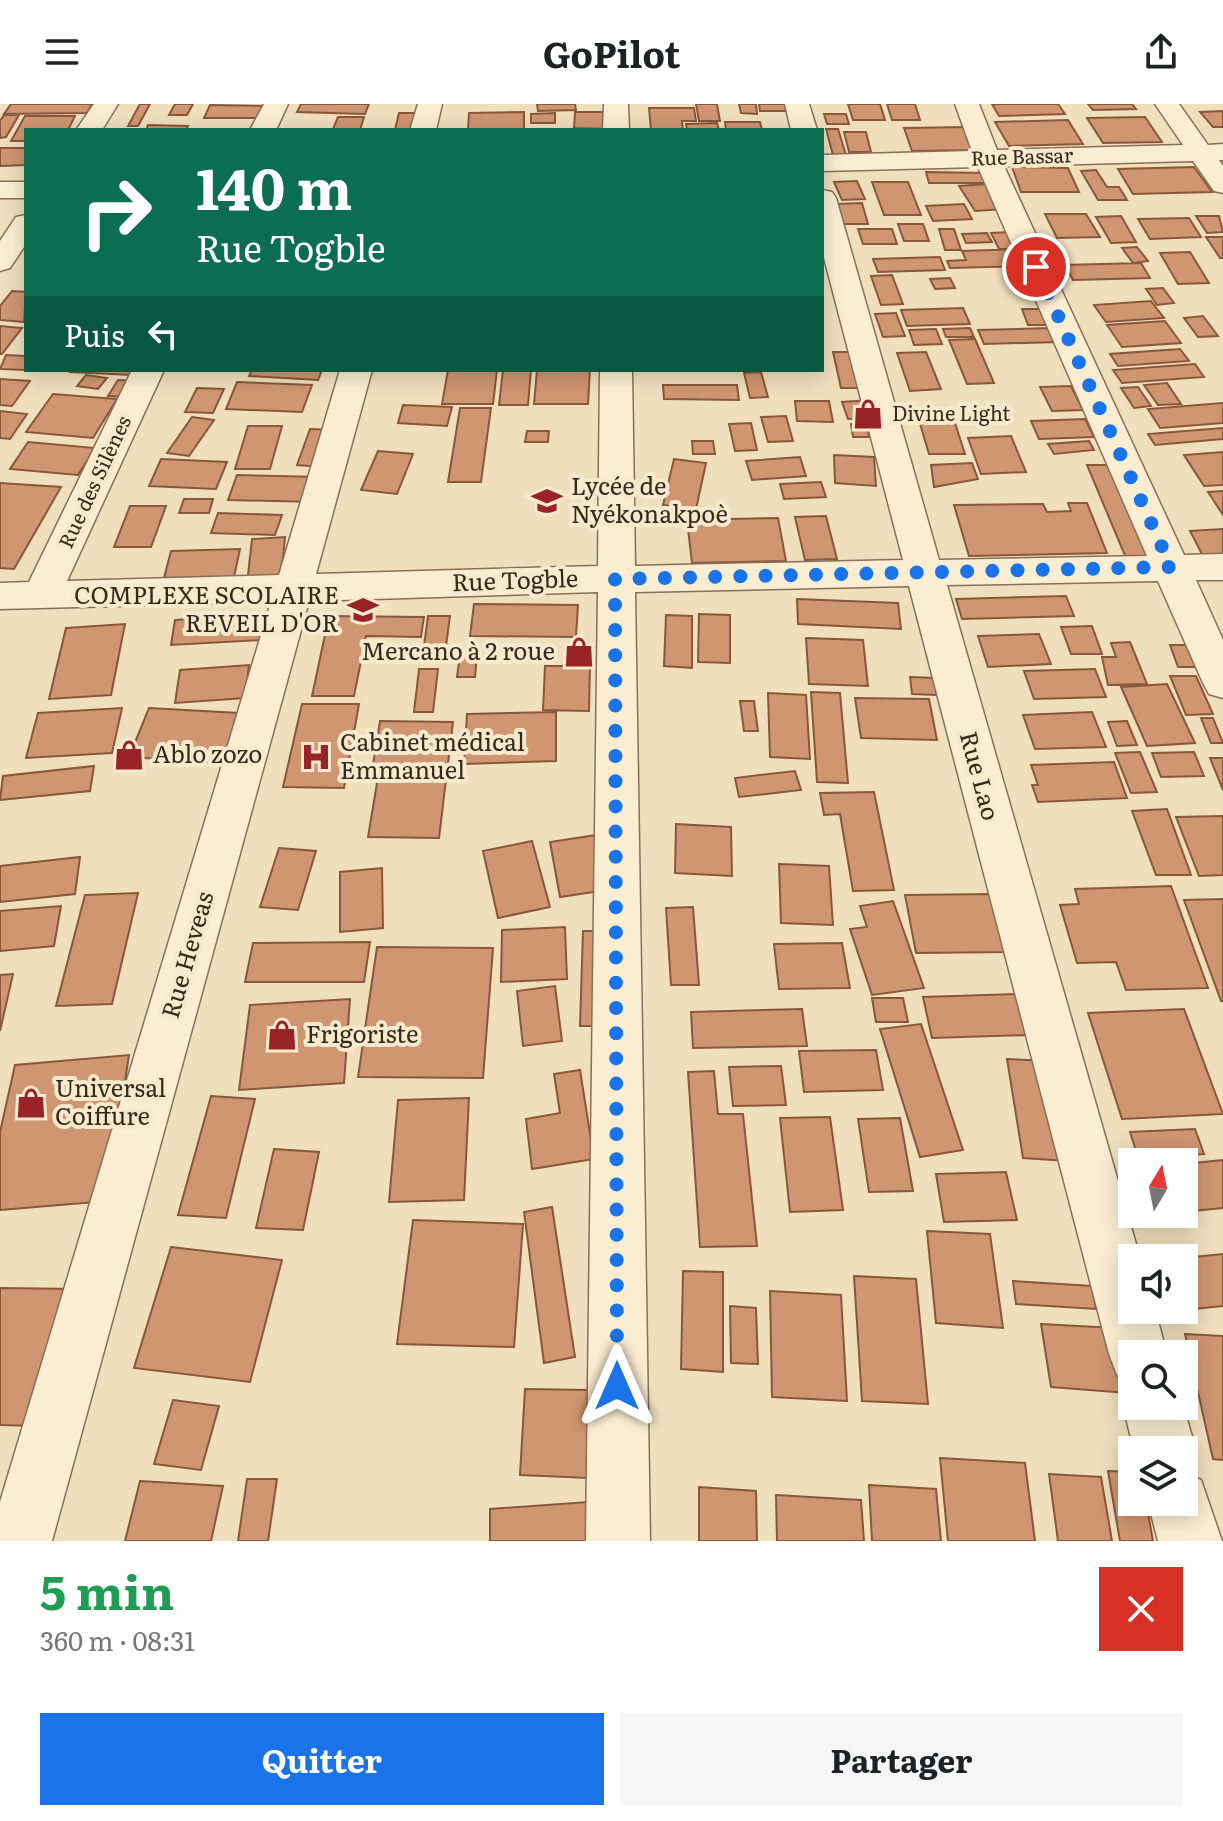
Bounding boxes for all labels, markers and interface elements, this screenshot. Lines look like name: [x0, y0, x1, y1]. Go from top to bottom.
text: GoPilot: [543, 26, 680, 79]
icon: menu: [40, 30, 84, 74]
icon: share: [1139, 30, 1183, 74]
street label: Rue Bassar: [970, 138, 1074, 172]
text: 140 m: [196, 144, 352, 227]
icon: right: [64, 160, 168, 264]
text: Rue Togble: [196, 220, 386, 273]
pin: [1002, 233, 1070, 301]
icon: arrive: [1014, 245, 1058, 289]
text: Puis: [64, 312, 125, 356]
icon: left: [141, 312, 185, 356]
shop icon: Divine Light: [851, 397, 885, 431]
place label: Divine Light: [892, 397, 1010, 427]
street label: Rue des Silènes: [49, 410, 137, 552]
place label: Lycée de Nyékonakpoè: [571, 467, 728, 530]
school or university icon: Lycée de Nyékonakpoè: [530, 484, 564, 518]
street label: Rue Togble: [451, 559, 579, 598]
place label: COMPLEXE SCOLAIRE REVEIL D'OR: [74, 576, 339, 639]
school or university icon: COMPLEXE SCOLAIRE REVEIL D'OR: [346, 593, 380, 627]
place label: Mercano à 2 roue: [361, 632, 555, 667]
shop icon: Mercano à 2 roue: [562, 635, 596, 669]
place label: Cabinet médical Emmanuel: [340, 723, 525, 786]
street label: Rue Lao: [953, 727, 1010, 824]
place label: Ablo zozo: [153, 735, 262, 770]
shop icon: Ablo zozo: [112, 738, 146, 772]
hospital icon: Cabinet médical Emmanuel: [299, 740, 333, 774]
street label: Rue Heveas: [151, 887, 220, 1022]
place label: Frigoriste: [306, 1015, 418, 1050]
shop icon: Frigoriste: [265, 1018, 299, 1052]
place label: Universal Coiffure: [55, 1069, 166, 1132]
shop icon: Universal Coiffure: [14, 1086, 48, 1120]
north arrow: [1118, 1148, 1198, 1228]
map controls: [1118, 1148, 1198, 1516]
button: sound: [1118, 1244, 1198, 1324]
button: search: [1118, 1340, 1198, 1420]
position arrow: [575, 1344, 659, 1428]
button: layers: [1118, 1436, 1198, 1516]
text: 5 min: [40, 1554, 174, 1625]
button: close: [1099, 1567, 1183, 1651]
text: 360 m · 08:31: [40, 1620, 195, 1659]
button: Quitter: [40, 1713, 604, 1805]
button: Partager: [620, 1713, 1183, 1805]

